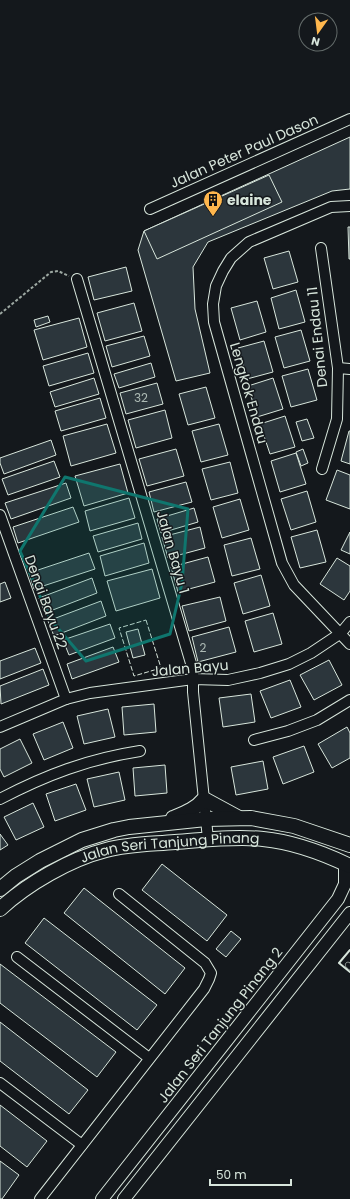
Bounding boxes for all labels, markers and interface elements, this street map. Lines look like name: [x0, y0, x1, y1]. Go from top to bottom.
north arrow: [298, 12, 338, 52]
text: N: [310, 33, 322, 50]
street label: Jalan Peter Paul Dason: [167, 109, 321, 193]
building icon: elaine: [202, 189, 224, 217]
place label: elaine: [227, 190, 272, 210]
street label: Denai Endau 11: [302, 286, 332, 388]
street label: Lengkok Endau: [225, 340, 273, 446]
house number: 32: [134, 389, 148, 406]
street label: Jalan Bayu 1: [152, 508, 194, 596]
street label: Denai Bayu 22: [20, 552, 72, 652]
house number: 2: [200, 639, 207, 656]
street label: Jalan Bayu: [151, 655, 229, 681]
street label: Jalan Seri Tanjung Pinang: [77, 828, 260, 868]
street label: Jalan Seri Tanjung Pinang 2: [153, 943, 287, 1107]
scale bar: [210, 1161, 291, 1187]
text: 50 m: [216, 1166, 247, 1183]

